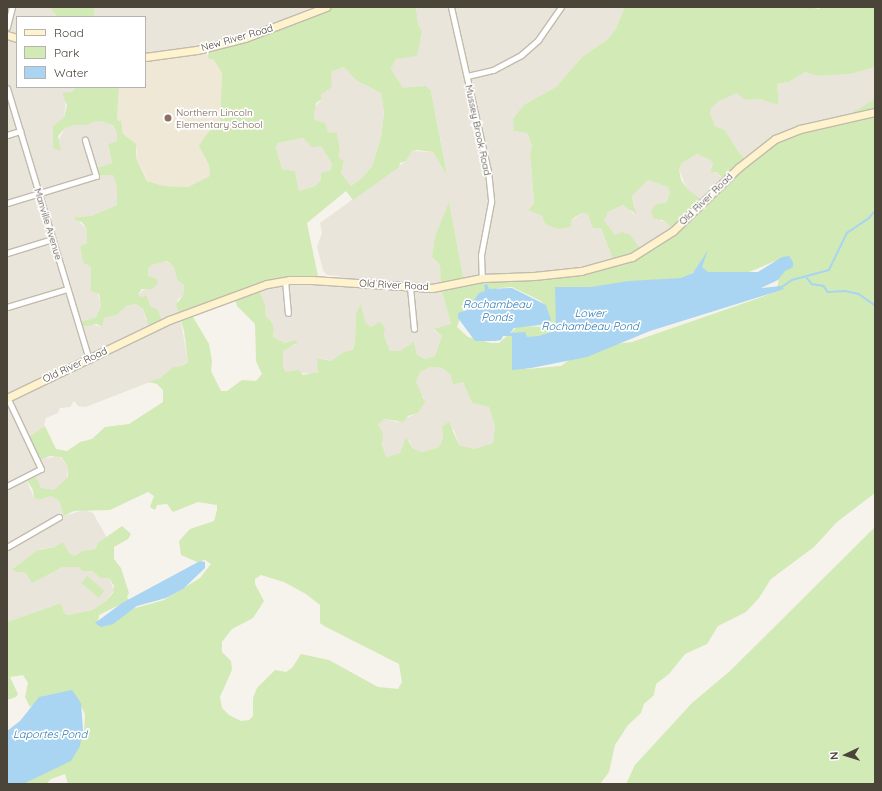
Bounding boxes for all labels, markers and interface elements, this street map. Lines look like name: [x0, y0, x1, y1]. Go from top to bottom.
legend: [16, 16, 146, 88]
street label: New River Road: [200, 22, 274, 54]
text: Road: [54, 25, 84, 40]
text: Park: [54, 45, 79, 60]
text: Water: [54, 65, 88, 80]
street label: Mussey Brook Road: [463, 84, 493, 176]
place label: Northern Lincoln Elementary School: [176, 106, 263, 130]
marker: Northern Lincoln Elementary School: [163, 113, 173, 123]
street label: Old River Road: [677, 170, 735, 228]
street label: Manville Avenue: [31, 187, 65, 261]
street label: Old River Road: [359, 277, 429, 293]
water label: Rochambeau Ponds: [463, 298, 531, 324]
water label: Lower Rochambeau Pond: [541, 307, 639, 333]
street label: Old River Road: [41, 345, 109, 385]
water label: Laportes Pond: [13, 727, 87, 741]
north arrow: [826, 735, 866, 775]
text: N: [827, 751, 841, 760]

